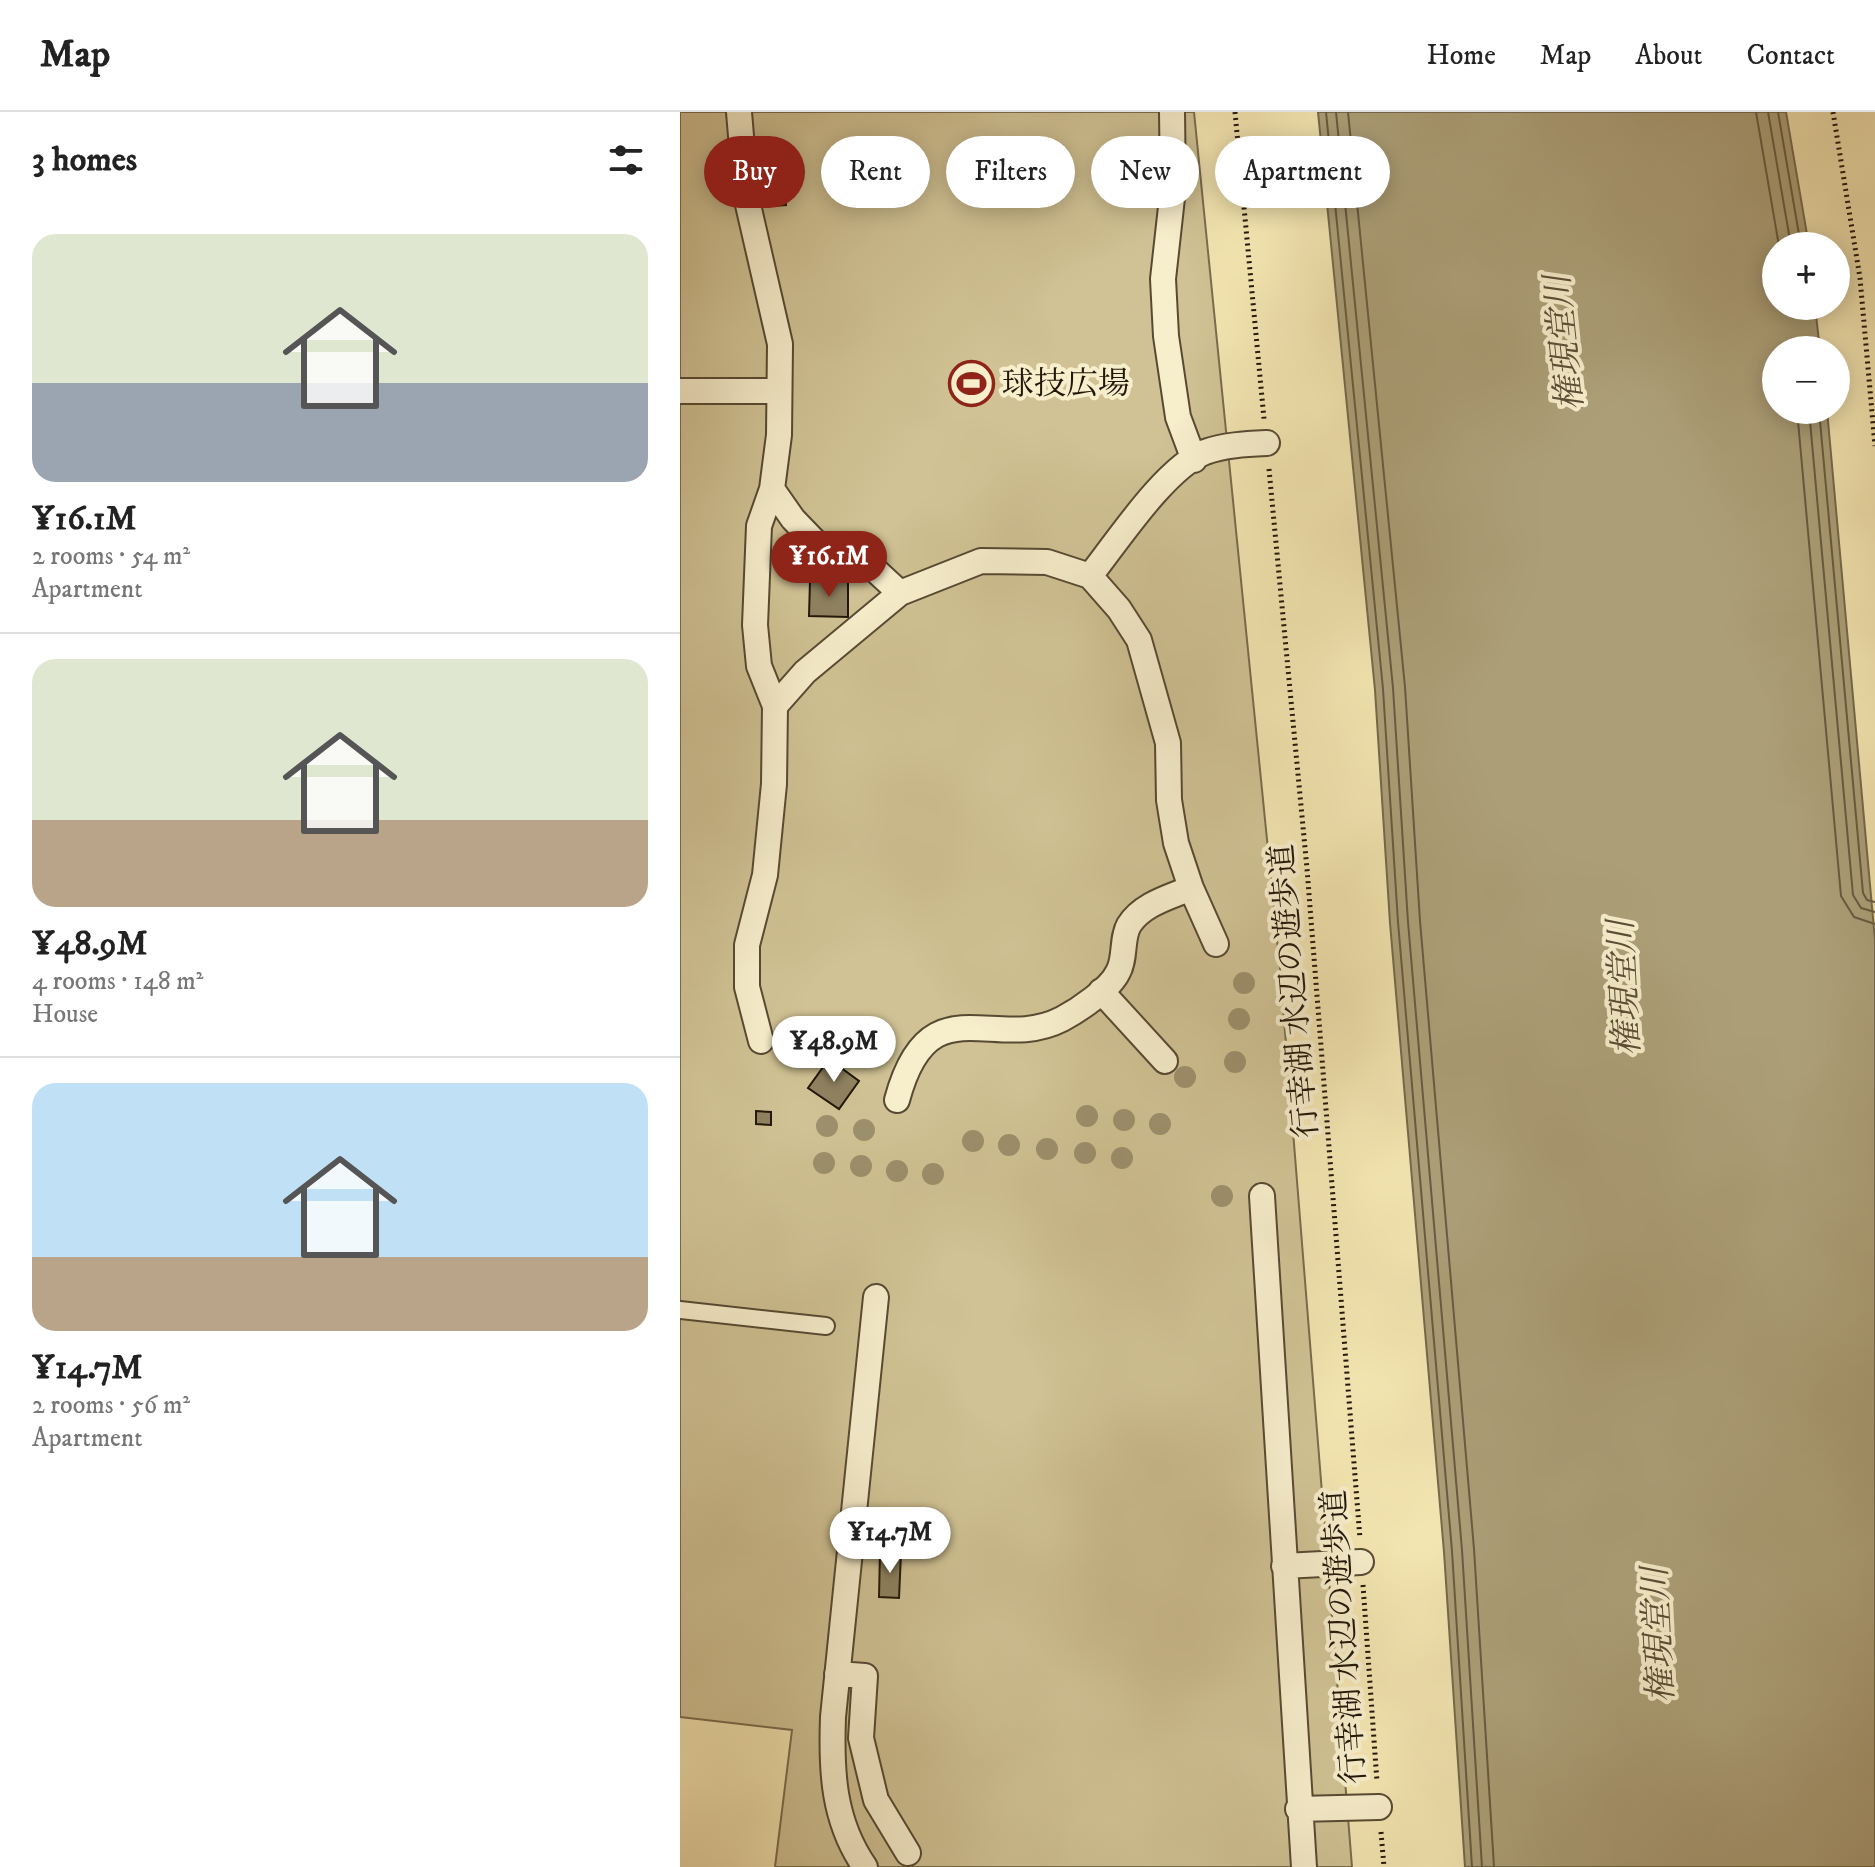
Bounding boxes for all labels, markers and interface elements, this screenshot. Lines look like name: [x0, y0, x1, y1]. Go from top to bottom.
text: Map: [40, 31, 110, 79]
text: Home: [1427, 38, 1496, 73]
text: Map: [1540, 38, 1591, 73]
text: About: [1635, 38, 1702, 73]
text: Contact: [1746, 38, 1835, 73]
chip: Buy: [704, 136, 805, 208]
chip: Rent: [821, 136, 930, 208]
chip: Filters: [946, 136, 1075, 208]
chip: New: [1091, 136, 1199, 208]
chip: Apartment: [1215, 136, 1390, 208]
icon: filters: [604, 138, 648, 182]
text: 3 homes: [32, 139, 137, 181]
map controls: [1762, 232, 1850, 424]
button: +: [1762, 232, 1850, 320]
water label: 権現堂川: [1537, 269, 1593, 413]
icon: home: [268, 286, 412, 430]
button: −: [1762, 336, 1850, 424]
sports icon: 球技広場: [947, 359, 995, 407]
place label: 球技広場: [1002, 365, 1130, 405]
text: ¥16.1M: [32, 498, 136, 540]
pin: ¥16.1M: [764, 531, 894, 599]
text: 2 rooms · 54 m²: [32, 540, 190, 573]
text: ¥16.1M: [789, 540, 869, 573]
text: Apartment: [32, 573, 143, 606]
icon: home: [268, 711, 412, 855]
street label: 行幸湖 水辺の遊歩道: [1262, 842, 1328, 1139]
water label: 権現堂川: [1600, 915, 1650, 1057]
text: ¥48.9M: [32, 923, 148, 965]
text: 4 rooms · 148 m²: [32, 965, 203, 998]
text: House: [32, 998, 98, 1031]
pin: ¥48.9M: [769, 1016, 899, 1084]
text: ¥48.9M: [790, 1025, 878, 1058]
icon: home: [268, 1135, 412, 1279]
text: ¥14.7M: [32, 1347, 143, 1389]
text: 2 rooms · 56 m²: [32, 1389, 190, 1422]
text: Apartment: [32, 1422, 143, 1455]
street label: 行幸湖 水辺の遊歩道: [1315, 1488, 1375, 1785]
pin: ¥14.7M: [825, 1507, 955, 1575]
text: ¥14.7M: [848, 1516, 932, 1549]
water label: 権現堂川: [1634, 1562, 1684, 1704]

